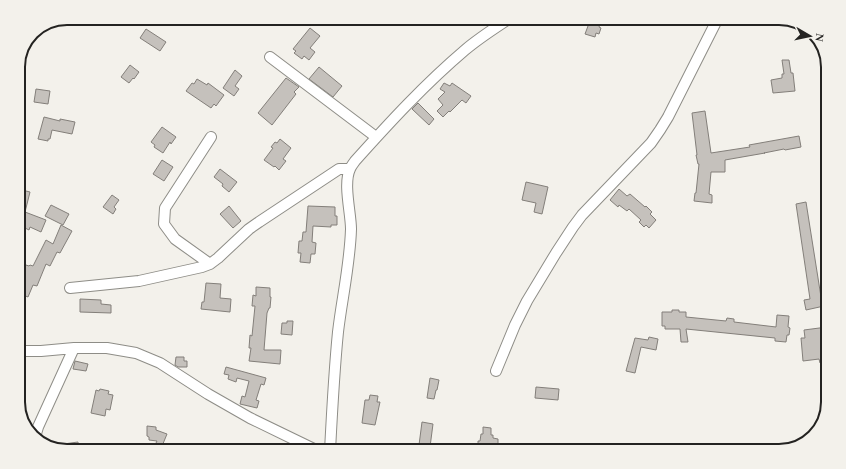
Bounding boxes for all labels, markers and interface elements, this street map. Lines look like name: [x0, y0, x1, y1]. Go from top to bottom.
north arrow: [790, 16, 830, 56]
text: N: [813, 33, 826, 42]

